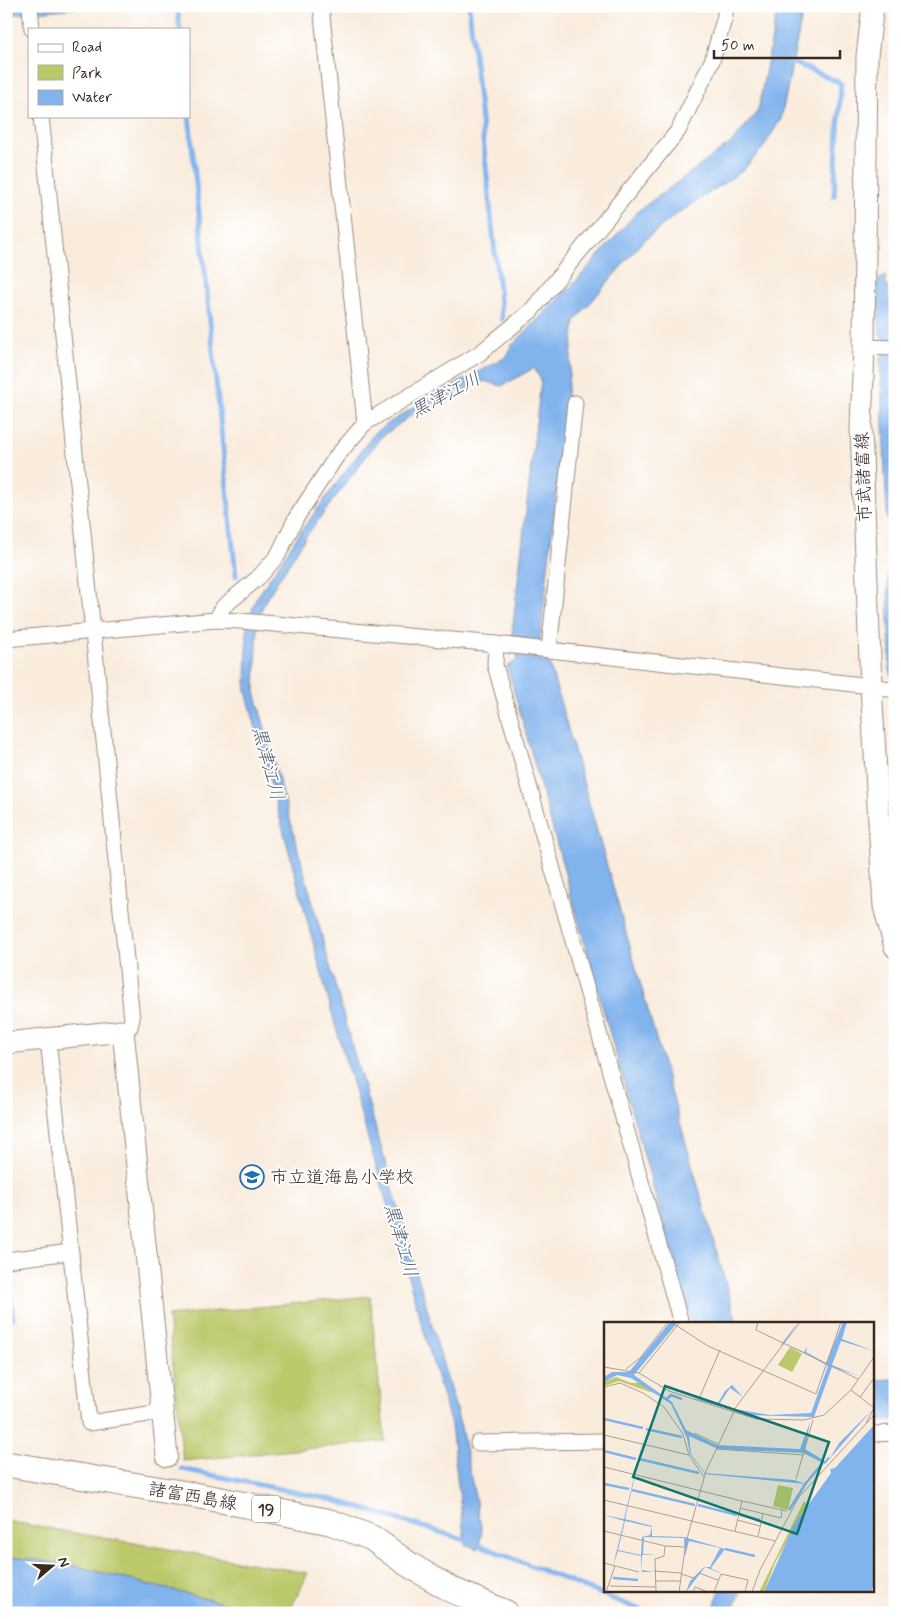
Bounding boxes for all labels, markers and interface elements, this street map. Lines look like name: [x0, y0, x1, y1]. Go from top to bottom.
legend: [28, 28, 190, 118]
scale bar: [714, 28, 840, 60]
text: 50 m: [721, 36, 755, 56]
text: Road: [72, 38, 102, 58]
text: Park: [72, 64, 102, 84]
text: Water: [72, 88, 112, 108]
water label: 黒津江川: [406, 366, 485, 424]
street label: 市武諸富線: [850, 432, 878, 522]
water label: 黒津江川: [246, 723, 289, 803]
school or university icon: 市立道海島小学校: [239, 1164, 265, 1190]
place label: 市立道海島小学校: [270, 1166, 414, 1190]
water label: 黒津江川: [378, 1200, 423, 1280]
inset map: [604, 1322, 874, 1592]
street label: 諸富西島線: [146, 1477, 239, 1517]
road number: 19: [252, 1496, 280, 1522]
north arrow: [28, 1542, 78, 1592]
text: N: [53, 1555, 73, 1569]

